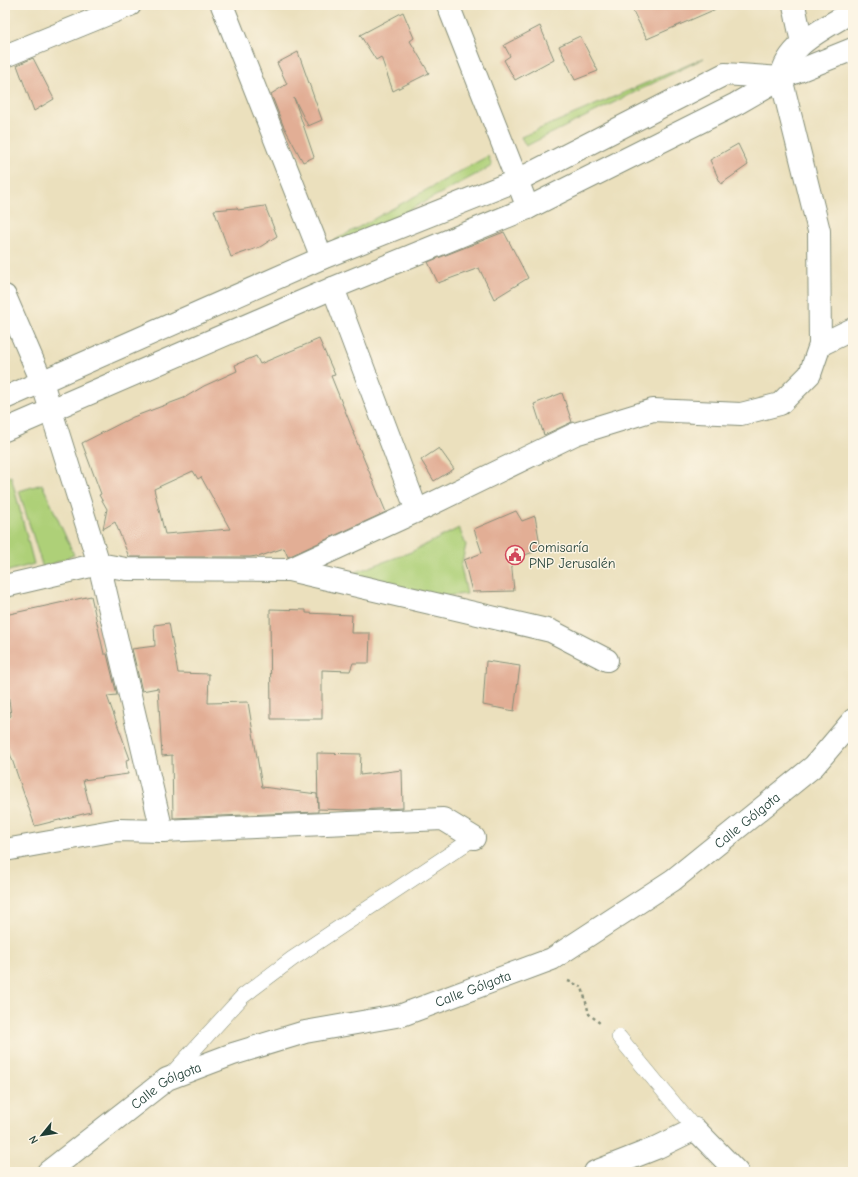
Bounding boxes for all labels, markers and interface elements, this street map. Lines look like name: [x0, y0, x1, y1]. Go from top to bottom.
place label: Comisaría PNP Jerusalén: [529, 539, 616, 572]
public building icon: Comisaría PNP Jerusalén: [504, 544, 526, 566]
street label: Calle Gólgota: [711, 789, 783, 852]
street label: Calle Gólgota: [433, 967, 513, 1010]
street label: Calle Gólgota: [127, 1058, 204, 1113]
north arrow: [22, 1115, 62, 1155]
text: N: [26, 1133, 41, 1146]

